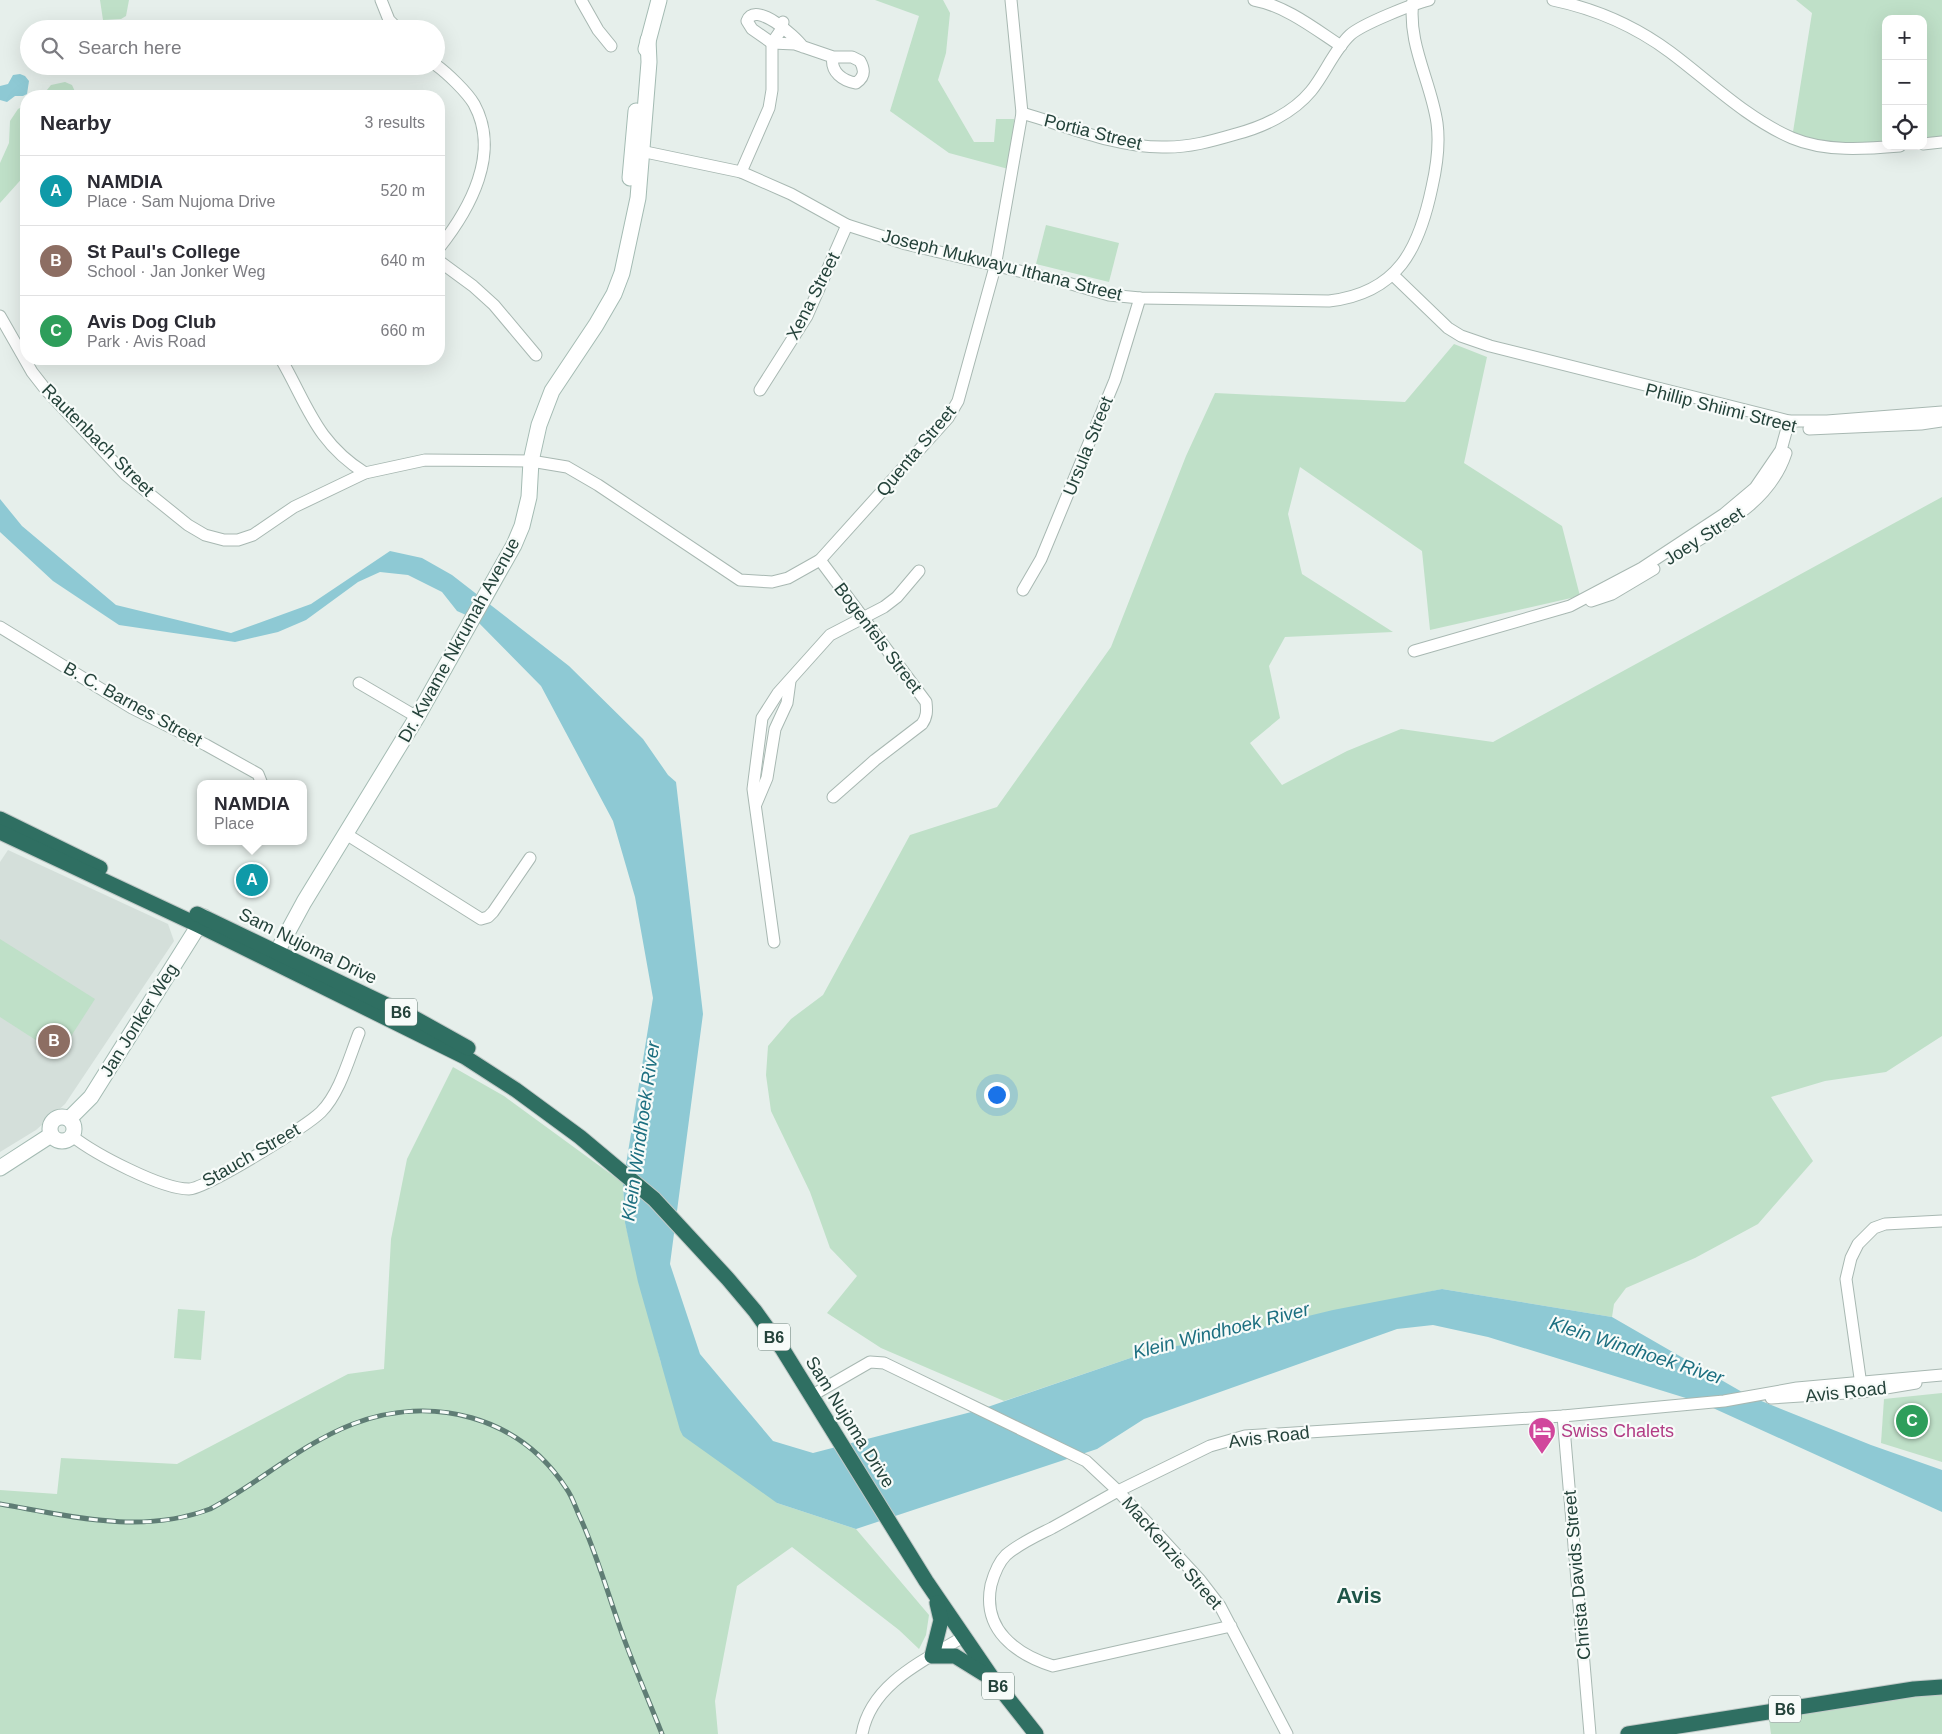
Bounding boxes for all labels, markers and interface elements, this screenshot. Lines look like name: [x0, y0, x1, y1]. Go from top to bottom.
map controls: [1882, 15, 1927, 150]
button: +: [1882, 15, 1927, 60]
search box: [20, 20, 445, 75]
icon: search: [38, 34, 66, 62]
text: Search here: [78, 37, 182, 58]
button: −: [1882, 60, 1927, 105]
button: locate: [1882, 105, 1927, 150]
street label: Portia Street: [1042, 110, 1144, 154]
text: Nearby: [40, 111, 111, 134]
text: 3 results: [365, 114, 425, 131]
text: NAMDIA: [87, 171, 163, 192]
text: A: [50, 182, 62, 199]
text: 520 m: [381, 182, 425, 199]
text: Place · Sam Nujoma Drive: [87, 193, 276, 210]
street label: Joseph Mukwayu Ithana Street: [880, 225, 1124, 305]
text: St Paul's College: [87, 241, 240, 262]
street label: Xena Street: [783, 249, 843, 343]
text: B: [50, 252, 62, 269]
text: 640 m: [381, 252, 425, 269]
text: School · Jan Jonker Weg: [87, 263, 265, 280]
text: Avis Dog Club: [87, 311, 216, 332]
text: C: [50, 322, 62, 339]
text: 660 m: [381, 322, 425, 339]
text: Park · Avis Road: [87, 333, 206, 350]
street label: Rautenbach Street: [38, 380, 158, 500]
street label: Phillip Shiimi Street: [1643, 380, 1799, 436]
street label: Ursula Street: [1059, 394, 1117, 498]
street label: Quenta Street: [872, 402, 960, 500]
street label: Joey Street: [1660, 503, 1748, 569]
street label: Dr. Kwame Nkrumah Avenue: [394, 534, 524, 746]
street label: Bogenfels Street: [830, 579, 926, 697]
street label: B. C. Barnes Street: [60, 658, 206, 750]
popup: [197, 780, 307, 845]
text: NAMDIA: [214, 793, 290, 814]
text: Place: [214, 815, 254, 832]
pin: A: [236, 861, 268, 899]
street label: Sam Nujoma Drive: [236, 904, 380, 988]
street label: Jan Jonker Weg: [96, 960, 182, 1080]
road number: B6: [385, 999, 417, 1026]
pin: B: [38, 1022, 70, 1060]
water label: Klein Windhoek River: [617, 1039, 664, 1222]
your location: [984, 1082, 1010, 1108]
street label: Stauch Street: [199, 1119, 303, 1191]
water label: Klein Windhoek River: [1131, 1298, 1312, 1363]
water label: Klein Windhoek River: [1547, 1312, 1727, 1389]
road number: B6: [758, 1324, 790, 1350]
street label: Sam Nujoma Drive: [801, 1353, 899, 1491]
street label: Avis Road: [1804, 1378, 1888, 1406]
pin: C: [1896, 1402, 1928, 1440]
hotel icon: Swiss Chalets: [1527, 1416, 1557, 1455]
place label: Swiss Chalets: [1561, 1421, 1674, 1441]
street label: Avis Road: [1227, 1422, 1311, 1452]
street label: Christa Davids Street: [1560, 1489, 1594, 1661]
street label: MacKenzie Street: [1118, 1493, 1226, 1613]
district label: Avis: [1336, 1583, 1382, 1608]
road number: B6: [982, 1672, 1014, 1700]
road number: B6: [1769, 1696, 1801, 1722]

